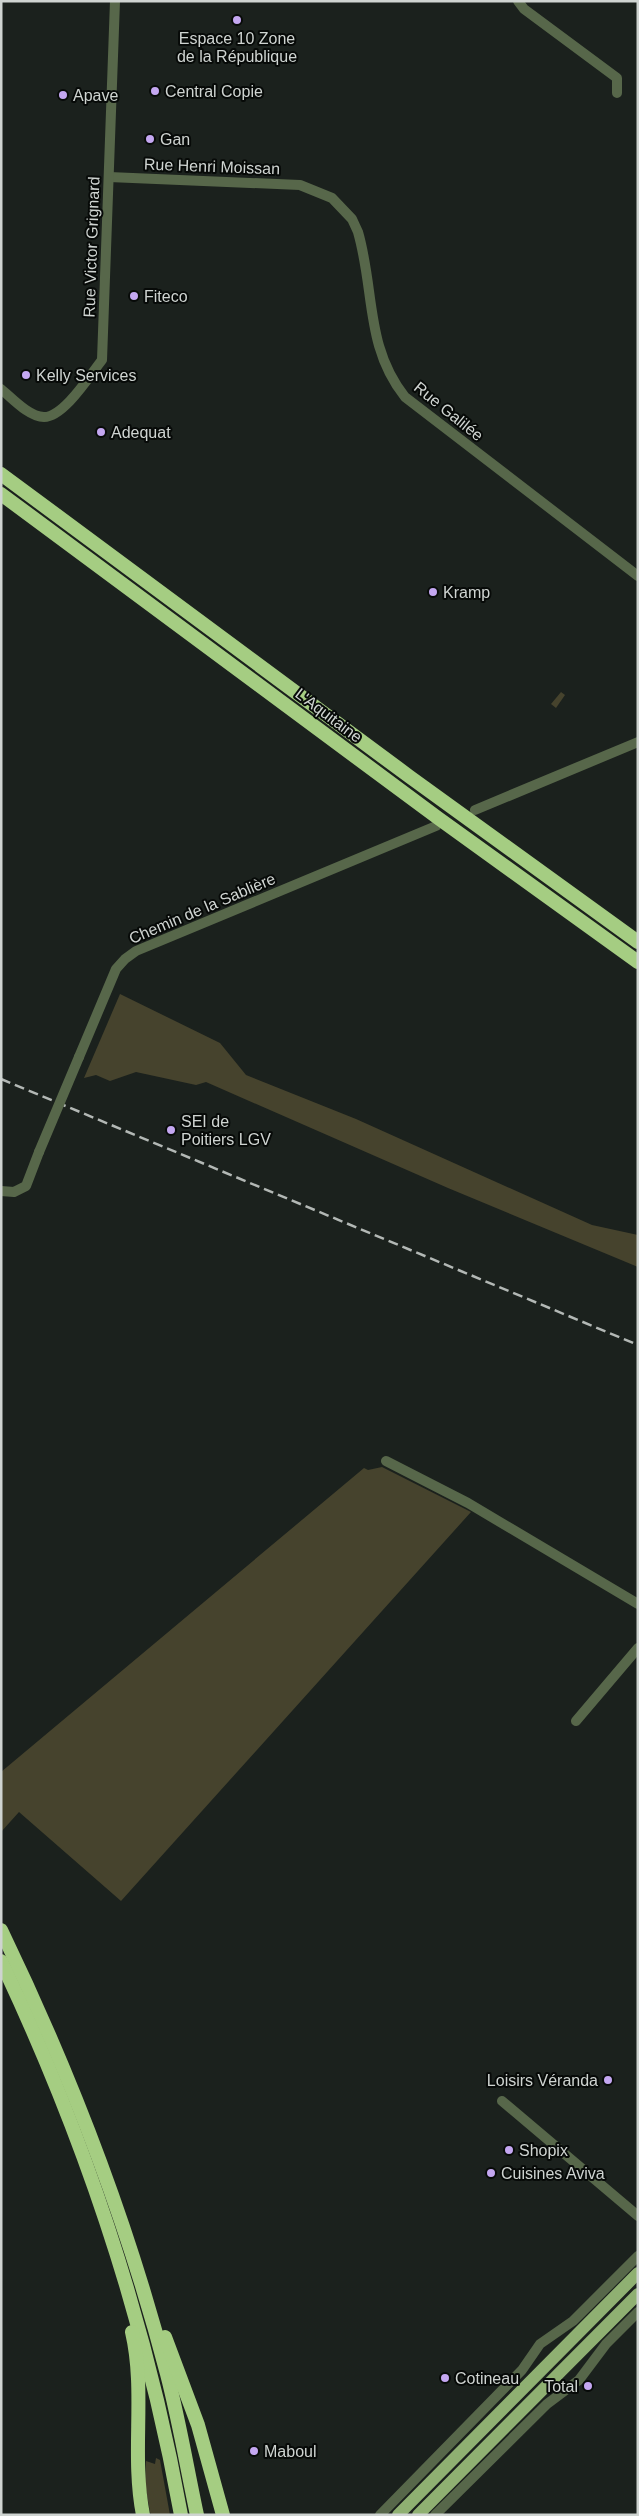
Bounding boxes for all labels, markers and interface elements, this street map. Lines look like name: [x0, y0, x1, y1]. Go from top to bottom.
marker: Espace 10 Zone de la République: [231, 14, 243, 26]
place label: Espace 10 Zone de la République: [177, 30, 297, 65]
place label: Central Copie: [165, 83, 263, 100]
marker: Central Copie: [149, 85, 161, 97]
place label: Apave: [73, 87, 118, 104]
marker: Apave: [57, 89, 69, 101]
place label: Gan: [160, 131, 190, 148]
marker: Gan: [144, 133, 156, 145]
street label: Rue Henri Moissan: [144, 156, 280, 177]
street label: Rue Victor Grignard: [81, 176, 102, 318]
place label: Fiteco: [144, 288, 188, 305]
marker: Fiteco: [128, 290, 140, 302]
place label: Kelly Services: [36, 367, 136, 384]
marker: Kelly Services: [20, 369, 32, 381]
street label: Rue Galilée: [411, 378, 487, 444]
place label: Adequat: [111, 424, 171, 441]
marker: Adequat: [95, 426, 107, 438]
place label: Kramp: [443, 584, 490, 601]
marker: Kramp: [427, 586, 439, 598]
street label: L'Aquitaine: [292, 685, 365, 746]
street label: Chemin de la Sablière: [126, 870, 278, 947]
place label: SEI de Poitiers LGV: [181, 1113, 271, 1148]
marker: SEI de Poitiers LGV: [165, 1124, 177, 1136]
place label: Loisirs Véranda: [487, 2072, 598, 2089]
marker: Loisirs Véranda: [602, 2074, 614, 2086]
place label: Shopix: [519, 2142, 568, 2159]
marker: Shopix: [503, 2144, 515, 2156]
place label: Cuisines Aviva: [501, 2165, 605, 2182]
marker: Cuisines Aviva: [485, 2167, 497, 2179]
place label: Cotineau: [455, 2370, 519, 2387]
marker: Cotineau: [439, 2372, 451, 2384]
place label: Total: [544, 2378, 578, 2395]
marker: Total: [582, 2380, 594, 2392]
place label: Maboul: [264, 2443, 316, 2460]
marker: Maboul: [248, 2445, 260, 2457]

